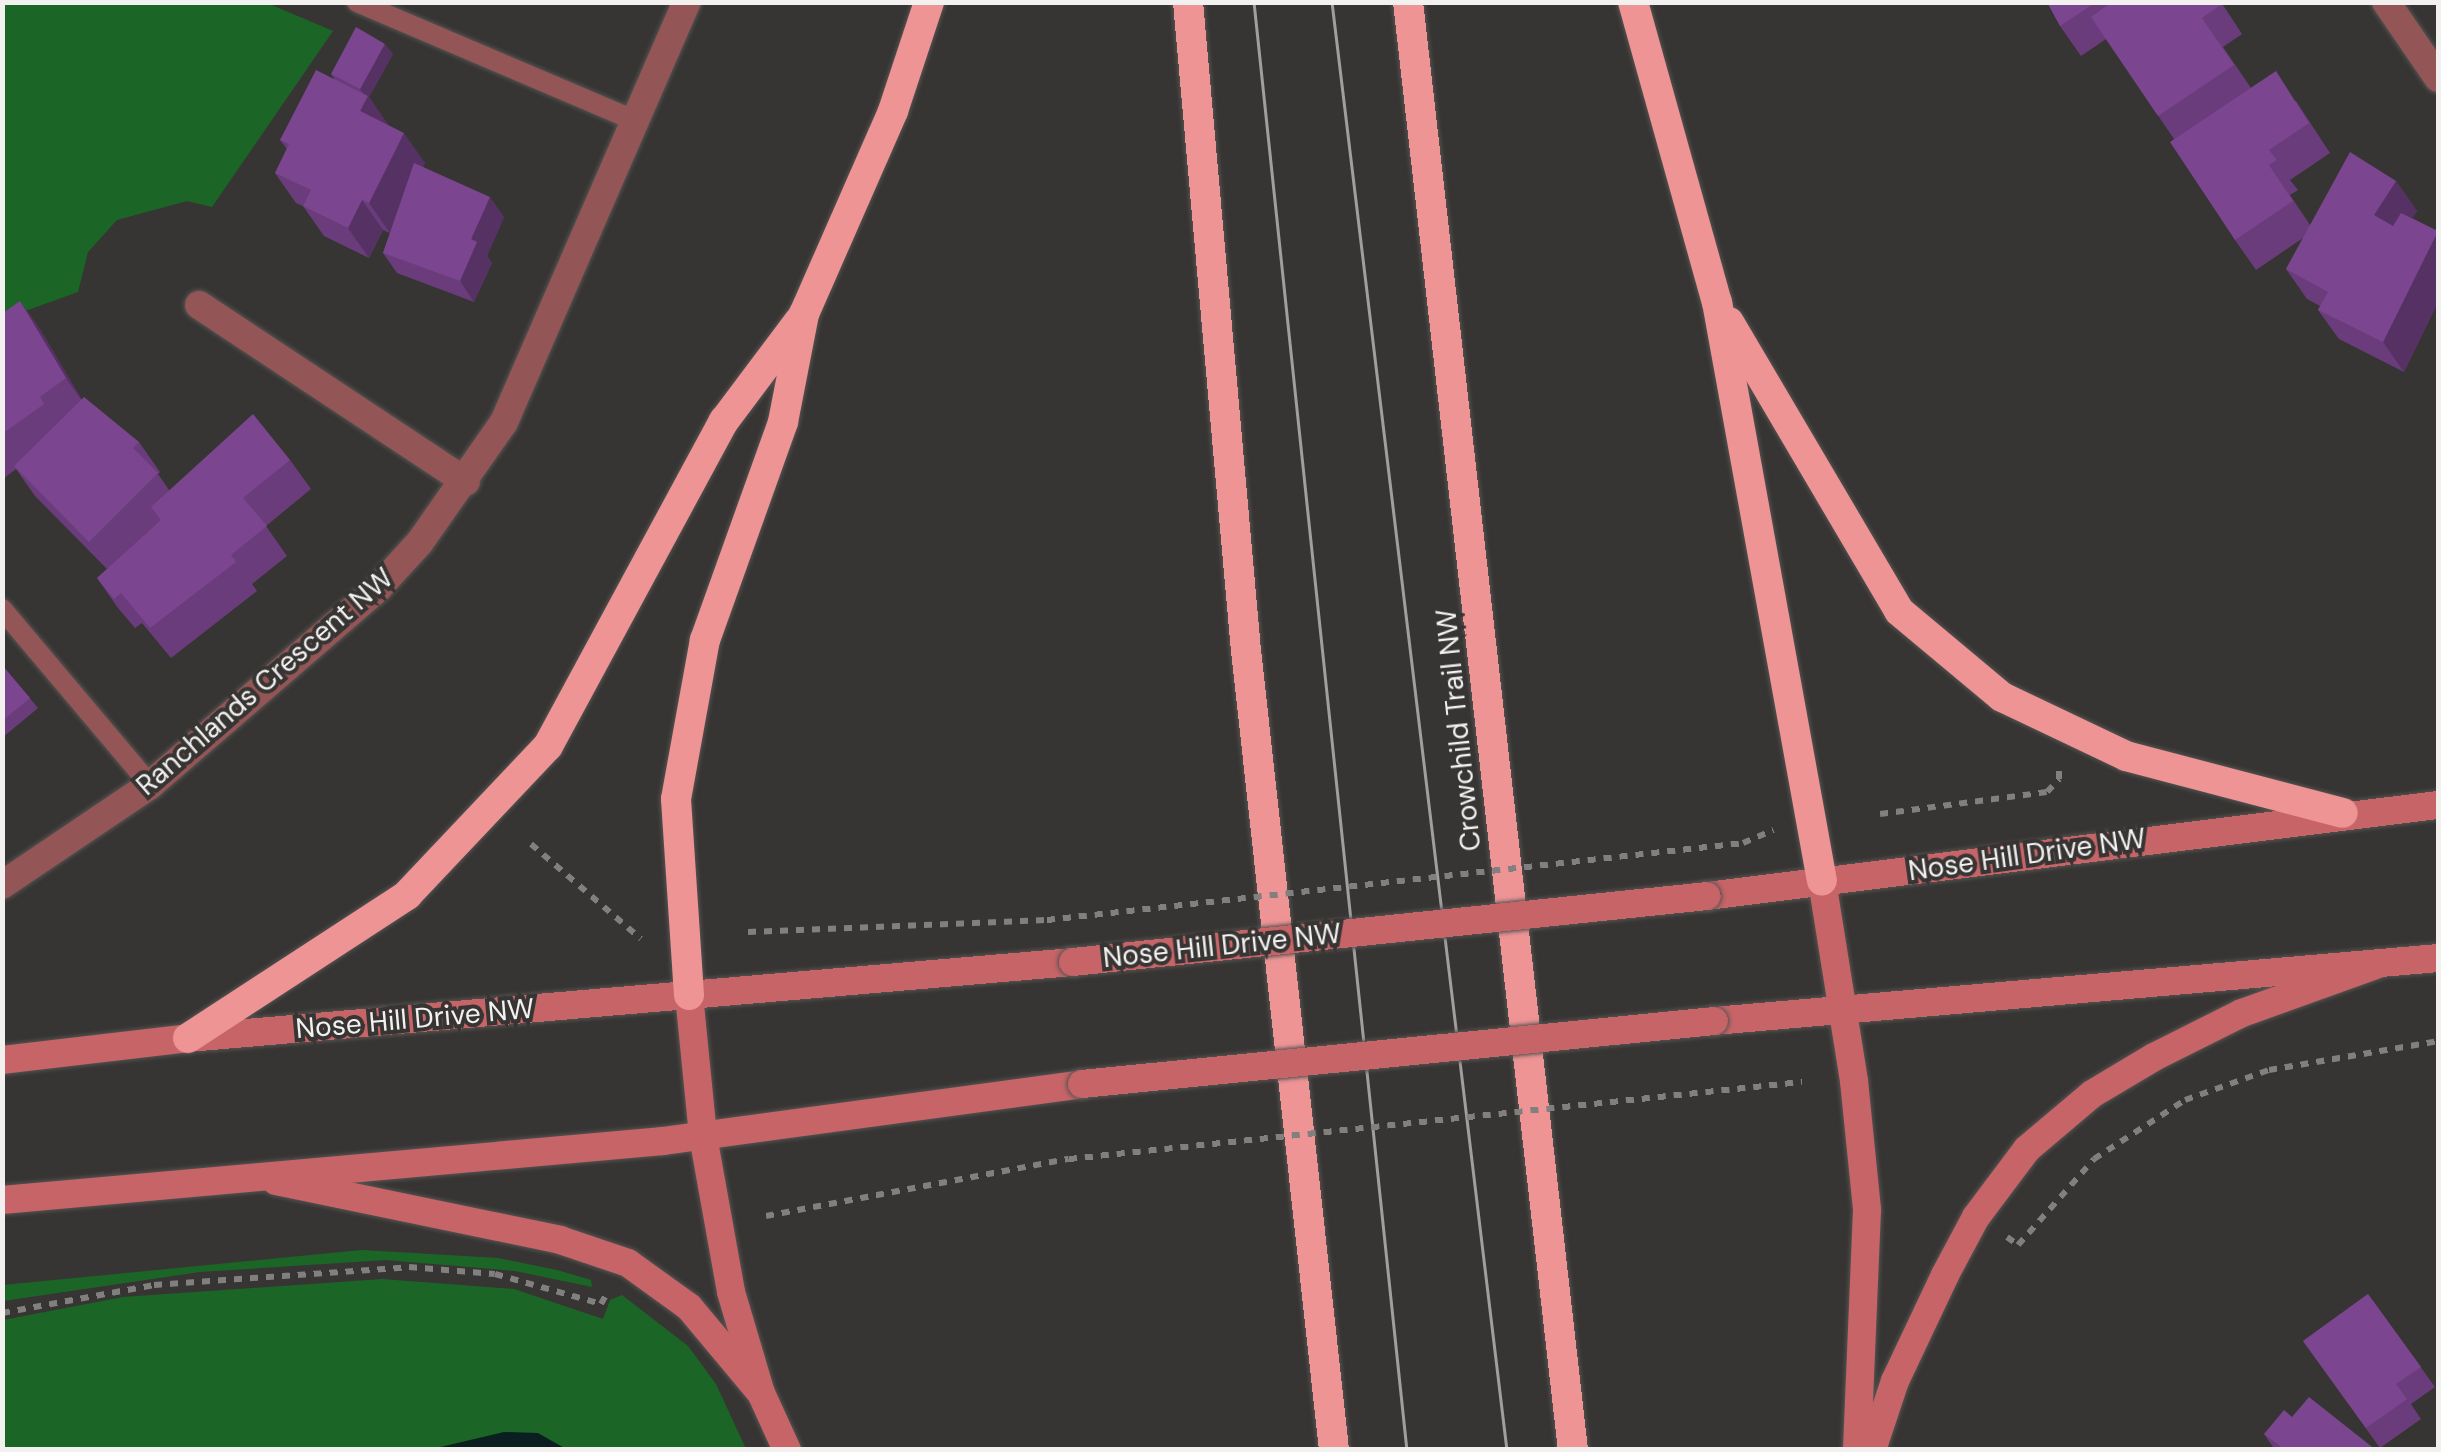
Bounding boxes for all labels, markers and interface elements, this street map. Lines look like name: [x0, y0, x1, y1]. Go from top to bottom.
street label: Ranchlands Crescent NW: [130, 561, 400, 803]
street label: Crowchild Trail NW: [1430, 607, 1488, 853]
street label: Nose Hill Drive NW: [1906, 822, 2148, 888]
street label: Nose Hill Drive NW: [1101, 917, 1343, 975]
street label: Nose Hill Drive NW: [294, 992, 536, 1046]

